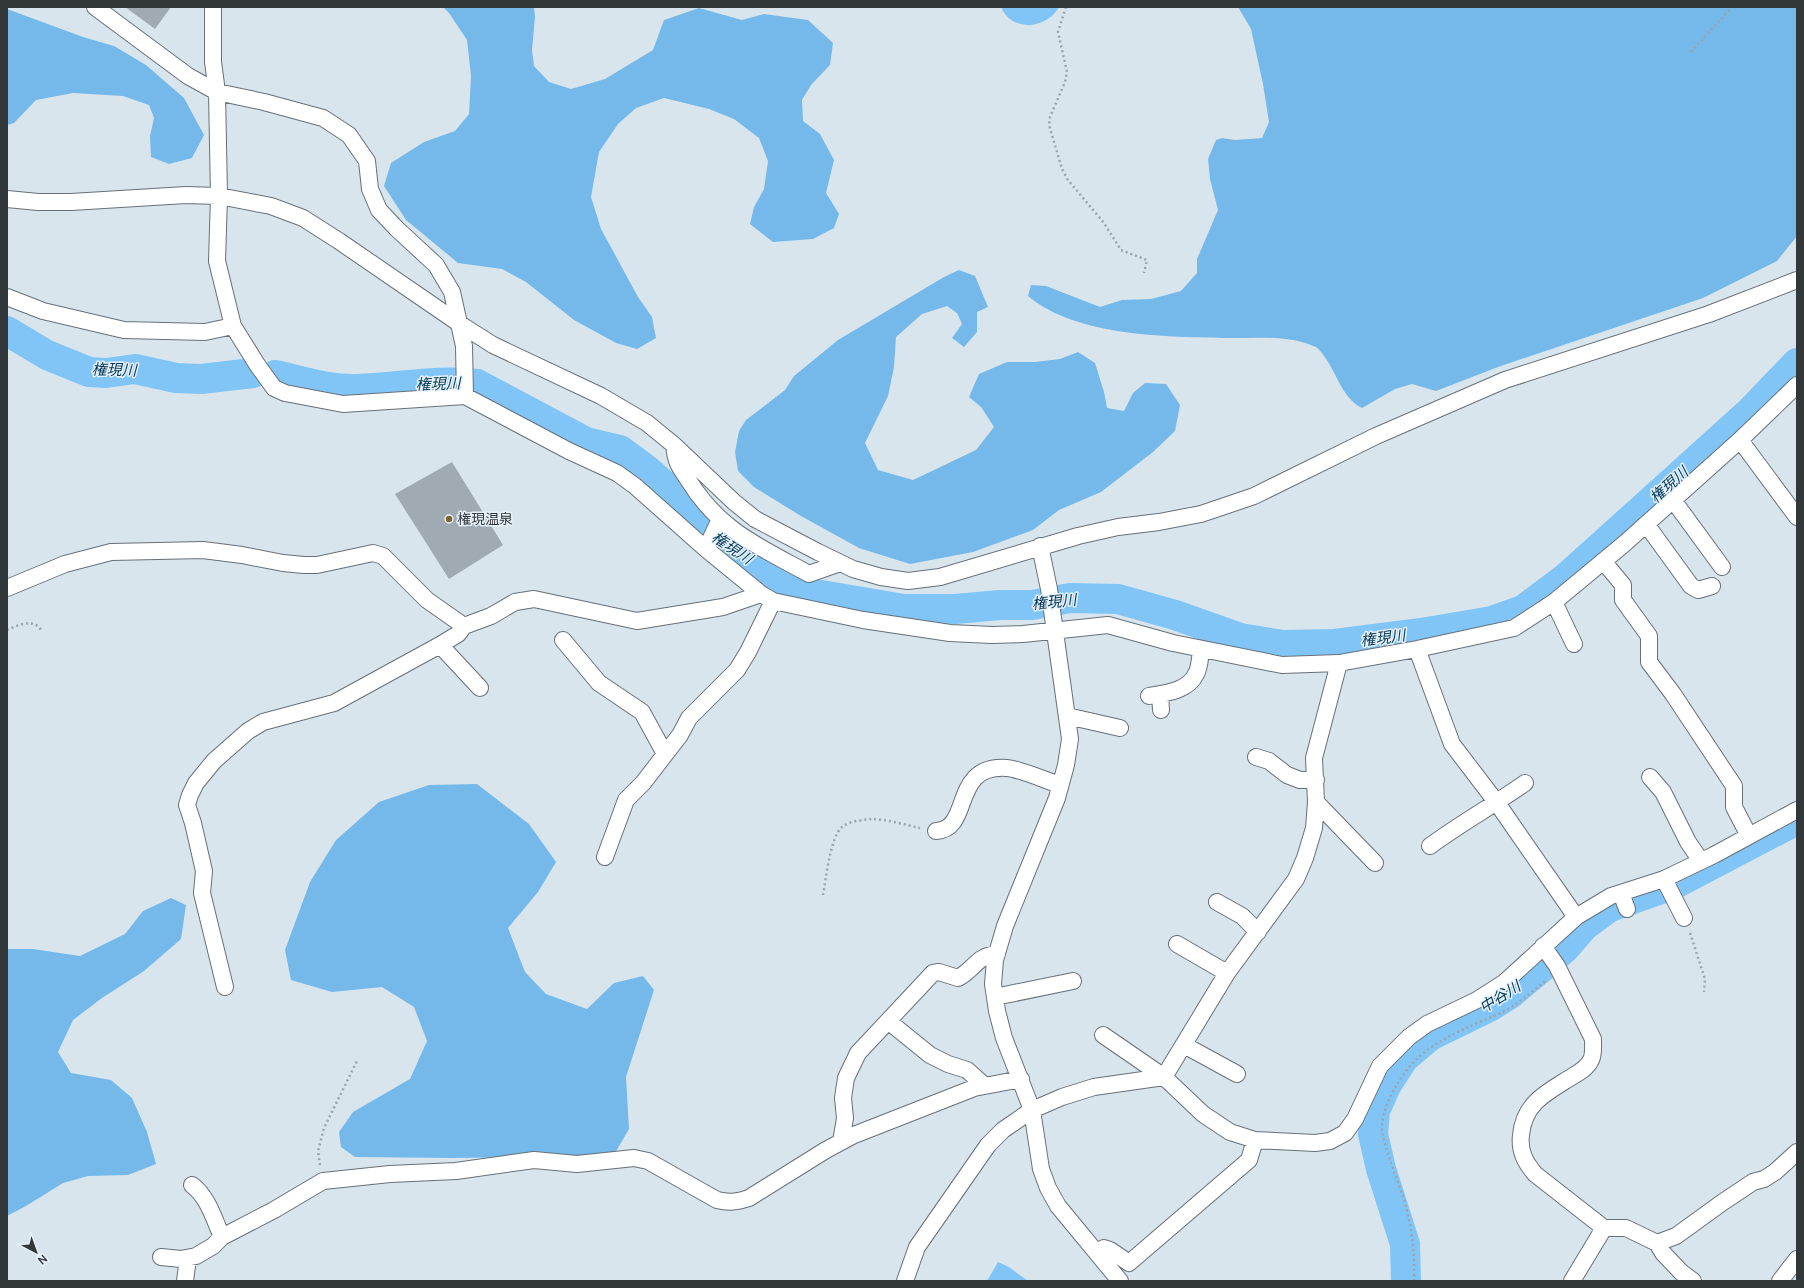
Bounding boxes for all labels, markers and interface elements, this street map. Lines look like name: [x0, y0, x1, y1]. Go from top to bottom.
water label: 権現川: [91, 359, 139, 380]
water label: 権現川: [415, 372, 463, 395]
water label: 権現川: [1645, 460, 1694, 507]
place label: 権現温泉: [457, 509, 513, 528]
marker: 権現温泉: [444, 514, 454, 524]
water label: 権現川: [708, 526, 758, 570]
water label: 権現川: [1030, 589, 1079, 614]
water label: 権現川: [1359, 624, 1409, 651]
water label: 中谷川: [1475, 975, 1526, 1017]
north arrow: [16, 1232, 56, 1272]
text: N: [35, 1252, 51, 1268]

